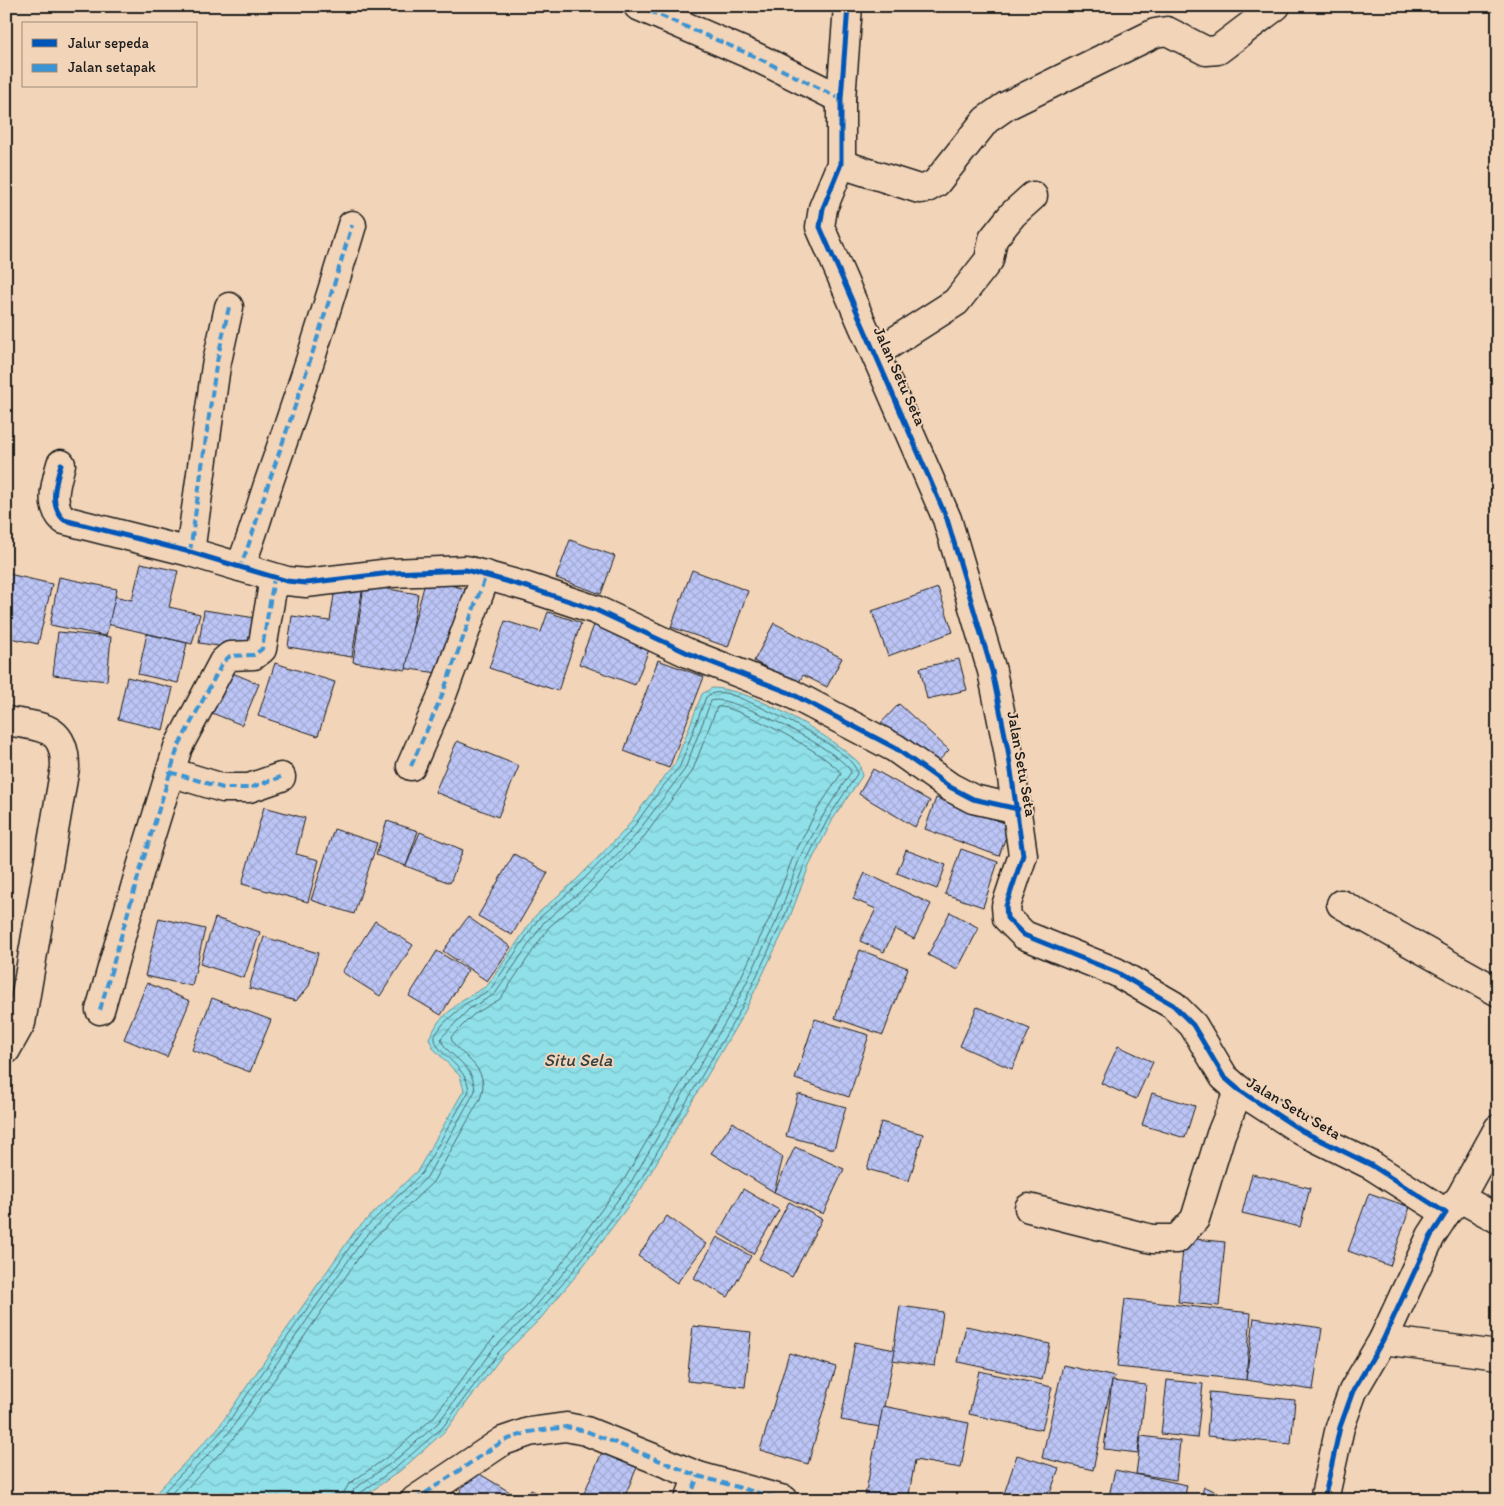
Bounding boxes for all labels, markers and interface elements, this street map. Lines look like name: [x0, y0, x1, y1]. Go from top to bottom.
legend: [22, 22, 198, 88]
text: Jalur sepeda: [68, 34, 149, 52]
text: Jalan setapak: [68, 58, 156, 76]
street label: Jalan Setu Seta: [870, 324, 931, 429]
street label: Jalan Setu Seta: [1003, 710, 1041, 819]
water label: Situ Sela: [544, 1049, 613, 1071]
street label: Jalan Setu Seta: [1243, 1072, 1345, 1144]

